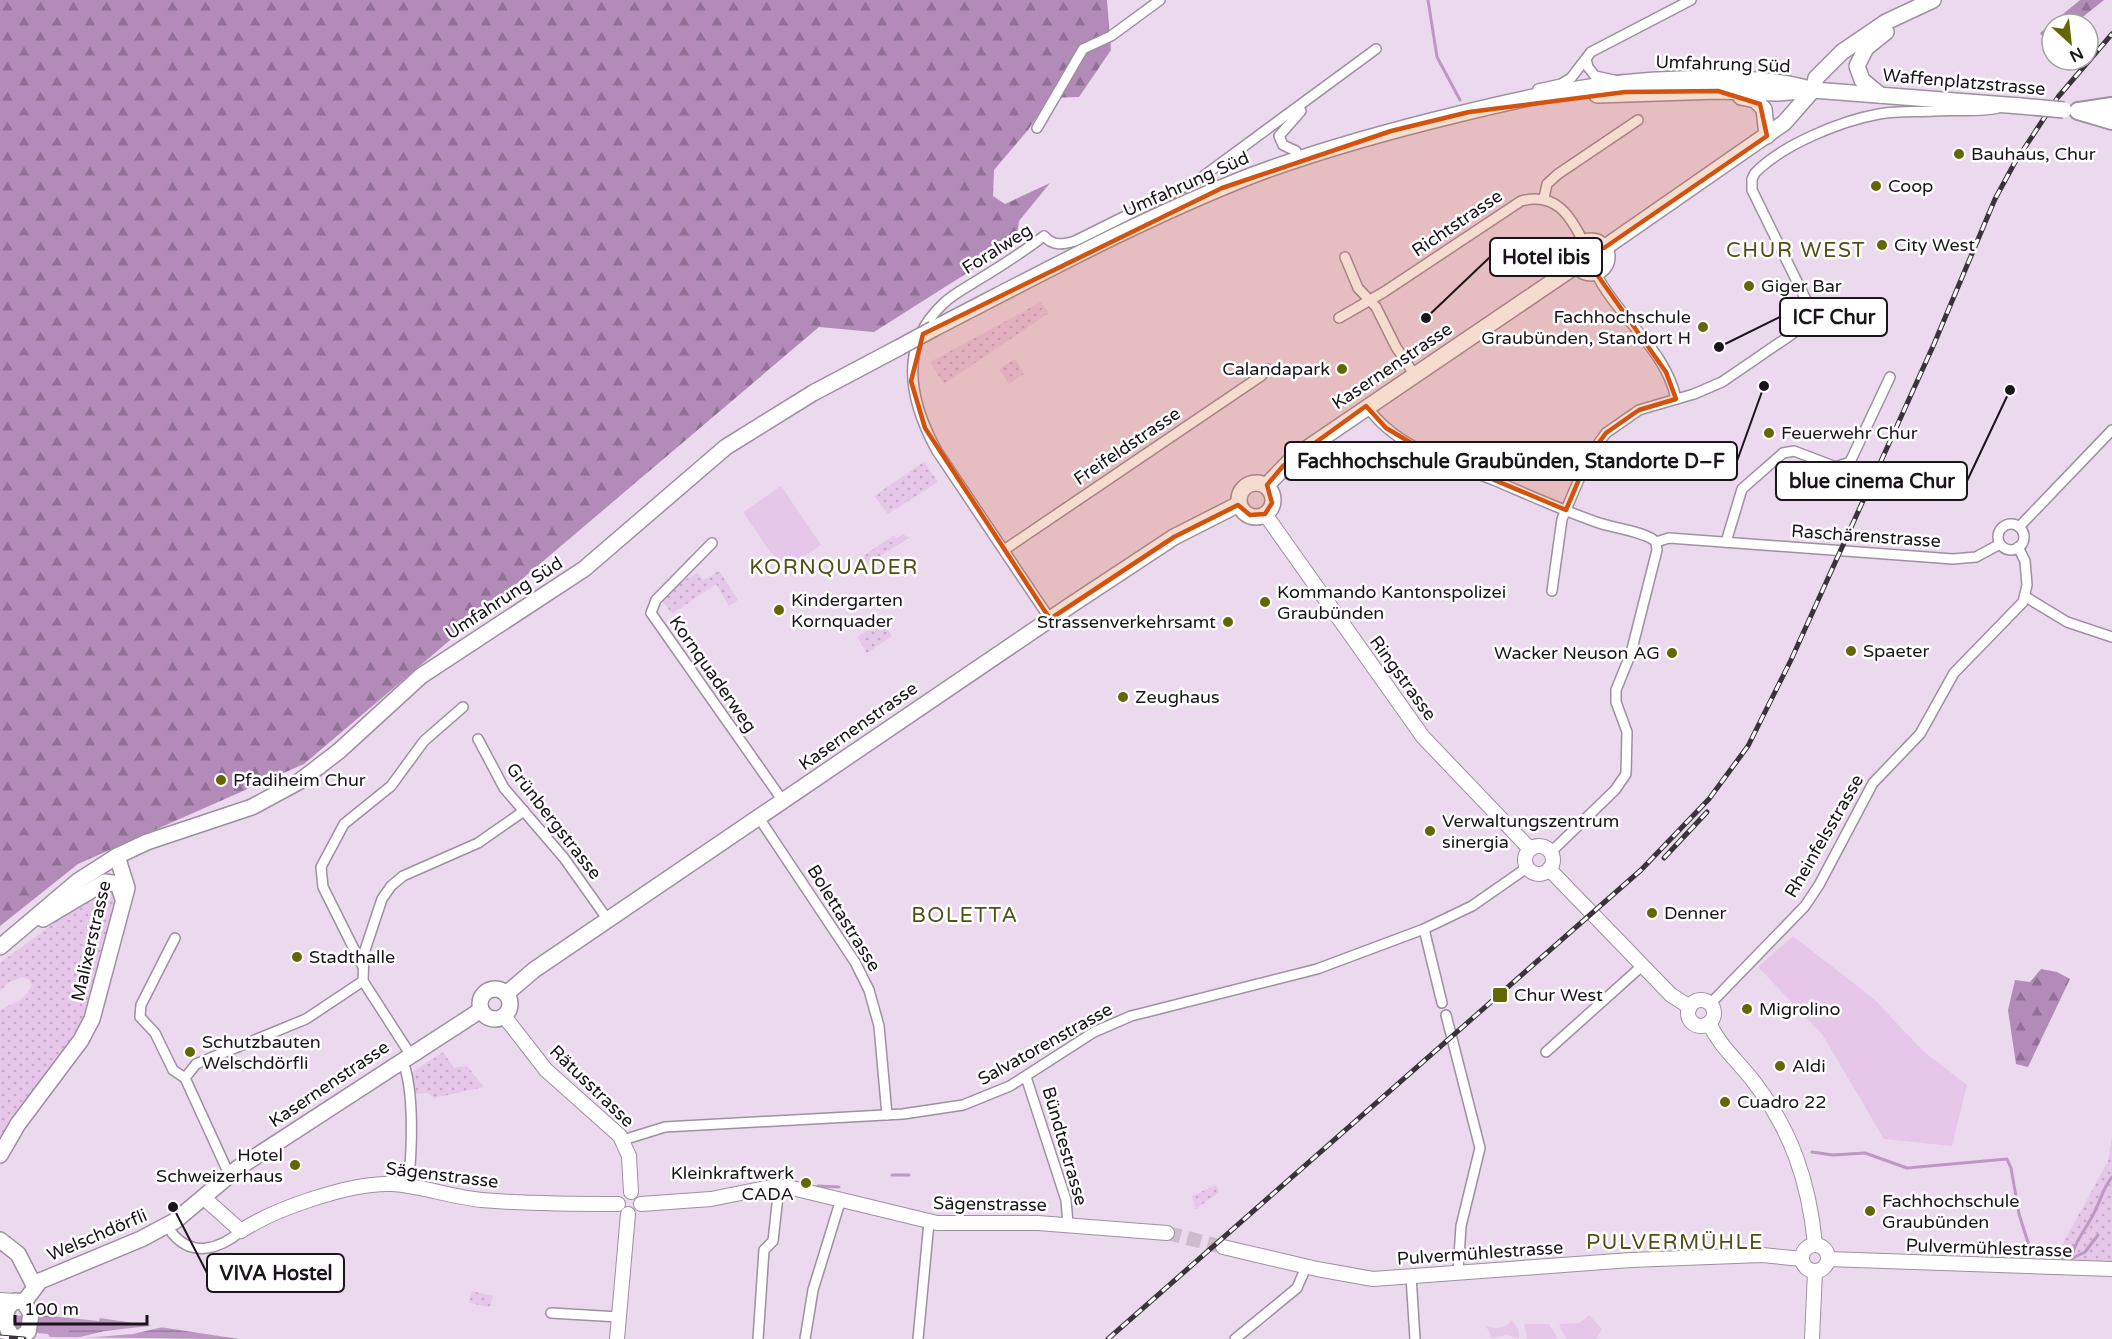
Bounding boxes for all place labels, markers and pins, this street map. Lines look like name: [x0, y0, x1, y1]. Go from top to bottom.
place label: Bauhaus, Chur: [1971, 143, 2096, 165]
marker: Bauhaus, Chur: [1952, 147, 1966, 161]
place label: Coop: [1888, 175, 1933, 197]
marker: Coop: [1869, 179, 1883, 193]
place label: City West: [1894, 234, 1975, 256]
callout: Hotel ibis: [1490, 238, 1602, 276]
marker: City West: [1875, 238, 1889, 252]
place label: Giger Bar: [1761, 275, 1842, 297]
marker: Giger Bar: [1742, 279, 1756, 293]
callout: ICF Chur: [1780, 298, 1887, 336]
place label: Fachhochschule Graubünden, Standort H: [1481, 306, 1691, 349]
marker: Fachhochschule Graubünden, Standort H: [1696, 320, 1710, 334]
place label: Calandapark: [1222, 358, 1330, 380]
marker: Calandapark: [1335, 362, 1349, 376]
place label: Feuerwehr Chur: [1781, 422, 1918, 444]
marker: Feuerwehr Chur: [1762, 426, 1776, 440]
callout: Fachhochschule Graubünden, Standorte D–F: [1285, 442, 1737, 480]
callout: blue cinema Chur: [1776, 462, 1967, 500]
place label: Kommando Kantonspolizei Graubünden: [1277, 581, 1506, 624]
place label: Kindergarten Kornquader: [791, 589, 903, 632]
marker: Kommando Kantonspolizei Graubünden: [1258, 595, 1272, 609]
marker: Kindergarten Kornquader: [772, 603, 786, 617]
place label: Strassenverkehrsamt: [1037, 611, 1216, 633]
marker: Strassenverkehrsamt: [1221, 615, 1235, 629]
place label: Spaeter: [1863, 640, 1930, 662]
place label: Wacker Neuson AG: [1494, 642, 1660, 664]
marker: Spaeter: [1844, 644, 1858, 658]
marker: Wacker Neuson AG: [1665, 646, 1679, 660]
place label: Zeughaus: [1135, 686, 1220, 708]
marker: Zeughaus: [1116, 690, 1130, 704]
place label: Pfadiheim Chur: [233, 769, 366, 791]
marker: Pfadiheim Chur: [214, 773, 228, 787]
place label: Verwaltungszentrum sinergia: [1442, 810, 1619, 853]
marker: Verwaltungszentrum sinergia: [1423, 824, 1437, 838]
place label: Denner: [1664, 902, 1726, 924]
marker: Denner: [1645, 906, 1659, 920]
place label: Stadthalle: [309, 946, 395, 968]
marker: Stadthalle: [290, 950, 304, 964]
place label: Chur West: [1514, 984, 1603, 1006]
marker: Chur West: [1491, 986, 1509, 1004]
place label: Migrolino: [1759, 998, 1841, 1020]
marker: Migrolino: [1740, 1002, 1754, 1016]
place label: Schutzbauten Welschdörfli: [202, 1031, 321, 1074]
marker: Schutzbauten Welschdörfli: [183, 1045, 197, 1059]
place label: Aldi: [1792, 1055, 1826, 1077]
marker: Aldi: [1773, 1059, 1787, 1073]
place label: Cuadro 22: [1737, 1091, 1827, 1113]
marker: Cuadro 22: [1718, 1095, 1732, 1109]
place label: Hotel Schweizerhaus: [156, 1144, 283, 1187]
marker: Hotel Schweizerhaus: [288, 1158, 302, 1172]
place label: Kleinkraftwerk CADA: [671, 1162, 794, 1205]
marker: Kleinkraftwerk CADA: [799, 1176, 813, 1190]
place label: Fachhochschule Graubünden: [1882, 1190, 2019, 1233]
marker: Fachhochschule Graubünden: [1863, 1204, 1877, 1218]
callout: VIVA Hostel: [207, 1254, 344, 1292]

